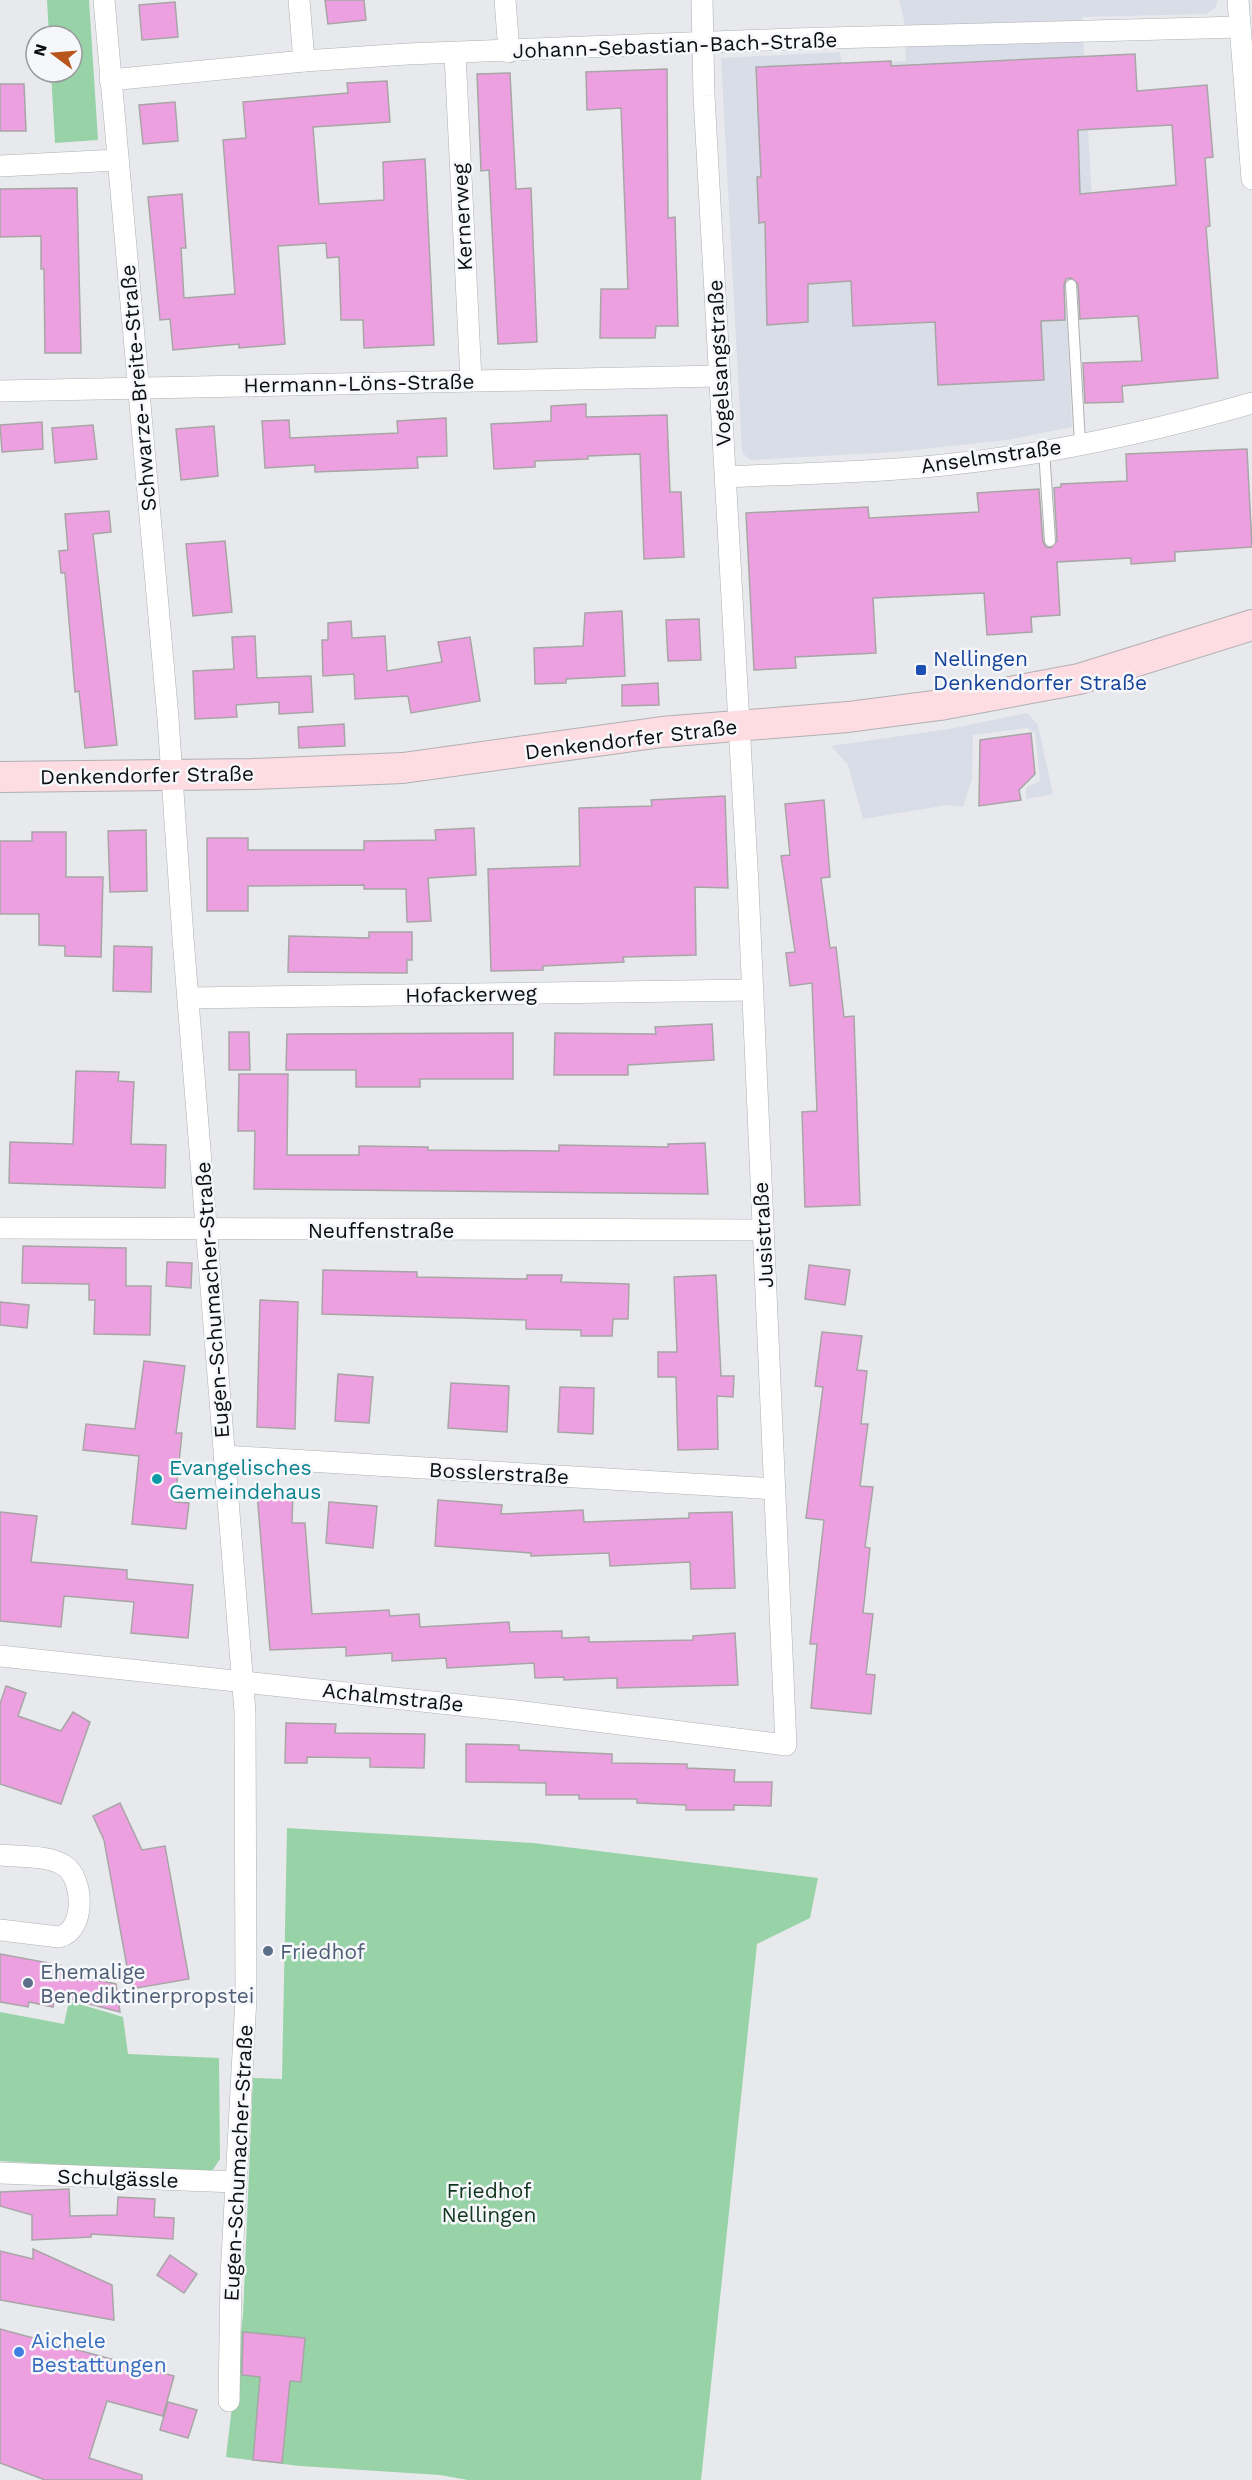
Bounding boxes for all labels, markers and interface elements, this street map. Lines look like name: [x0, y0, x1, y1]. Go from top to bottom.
north arrow: [24, 24, 84, 84]
street label: Johann-Sebastian-Bach-Straße: [512, 27, 838, 63]
text: N: [29, 42, 51, 58]
street label: Kernerweg: [447, 162, 477, 271]
street label: Schwarze-Breite-Straße: [115, 263, 161, 513]
street label: Vogelsangstraße: [702, 279, 736, 447]
street label: Hermann-Löns-Straße: [243, 368, 475, 398]
street label: Anselmstraße: [919, 434, 1063, 478]
place label: Nellingen Denkendorfer Straße: [933, 646, 1147, 695]
marker: Nellingen Denkendorfer Straße: [914, 663, 928, 677]
street label: Denkendorfer Straße: [523, 714, 739, 764]
street label: Denkendorfer Straße: [40, 761, 254, 789]
street label: Hofackerweg: [405, 980, 538, 1008]
street label: Eugen-Schumacher-Straße: [190, 1161, 234, 1439]
street label: Jusistraße: [748, 1181, 778, 1289]
street label: Neuffenstraße: [308, 1218, 454, 1243]
place label: Evangelisches Gemeindehaus: [169, 1455, 321, 1504]
street label: Bosslerstraße: [428, 1457, 570, 1489]
marker: Evangelisches Gemeindehaus: [150, 1472, 164, 1486]
street label: Achalmstraße: [321, 1677, 465, 1717]
place label: Friedhof: [280, 1939, 365, 1964]
marker: Friedhof: [261, 1944, 275, 1958]
place label: Ehemalige Benediktinerpropstei: [40, 1959, 254, 2008]
marker: Ehemalige Benediktinerpropstei: [21, 1976, 35, 1990]
street label: Eugen-Schumacher-Straße: [218, 2024, 258, 2302]
street label: Schulgässle: [57, 2163, 179, 2193]
park label: Friedhof Nellingen: [441, 2178, 537, 2227]
place label: Aichele Bestattungen: [31, 2328, 167, 2377]
marker: Aichele Bestattungen: [12, 2345, 26, 2359]

